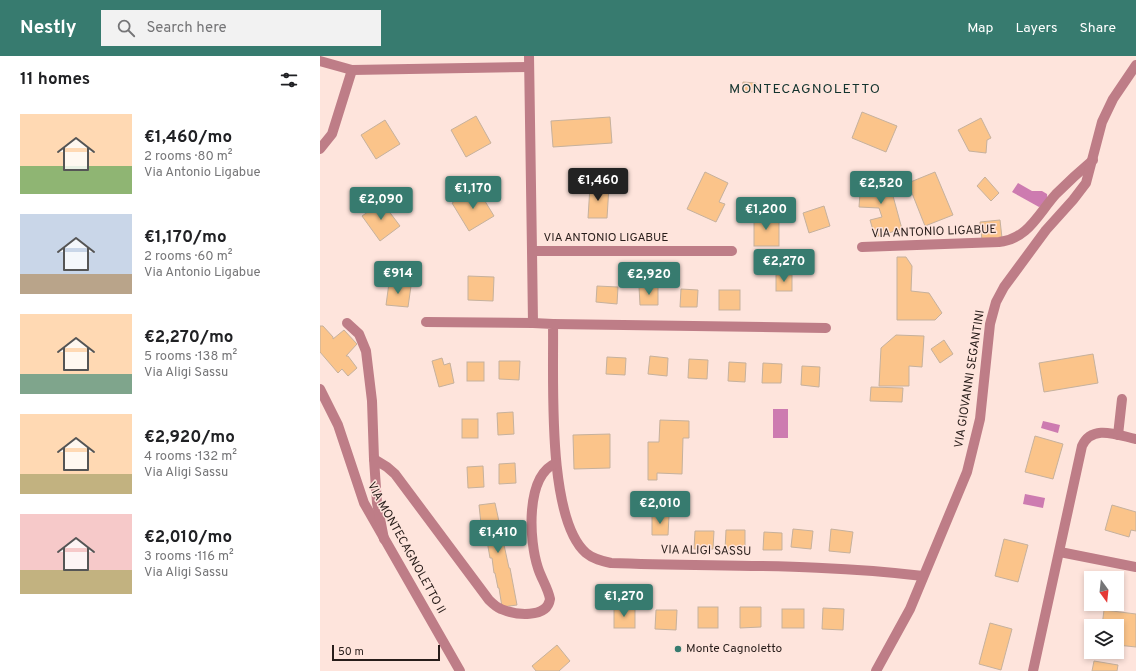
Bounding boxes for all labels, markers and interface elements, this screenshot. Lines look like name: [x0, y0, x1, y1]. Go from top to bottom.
search box: [101, 10, 381, 46]
text: Nestly: [20, 16, 77, 40]
icon: search: [115, 17, 137, 39]
text: Search here: [147, 19, 227, 38]
text: Map: [967, 20, 993, 37]
text: Layers: [1015, 20, 1057, 37]
text: Share: [1079, 20, 1116, 37]
text: 11 homes: [20, 69, 90, 91]
icon: filters: [278, 69, 300, 91]
district label: MONTECAGNOLETTO: [729, 81, 881, 98]
text: €1,460/mo: [144, 127, 232, 149]
icon: home: [52, 130, 100, 178]
text: 2 rooms · 80 m²: [144, 149, 233, 165]
text: Via Antonio Ligabue: [144, 165, 260, 181]
pin: €1,460: [565, 168, 631, 202]
pin: €2,520: [848, 171, 914, 205]
text: €1,460: [577, 173, 619, 189]
pin: €1,170: [440, 176, 506, 210]
text: €2,520: [859, 176, 903, 192]
text: €1,170: [454, 181, 492, 197]
pin: €2,090: [348, 187, 414, 221]
text: €2,090: [359, 192, 403, 208]
pin: €1,200: [733, 197, 799, 231]
text: €1,200: [745, 202, 787, 218]
street label: VIA ANTONIO LIGABUE: [871, 222, 997, 242]
text: €1,170/mo: [144, 227, 227, 249]
icon: home: [52, 230, 100, 278]
street label: VIA ANTONIO LIGABUE: [543, 230, 669, 246]
text: 2 rooms · 60 m²: [144, 249, 233, 265]
pin: €2,270: [751, 249, 817, 283]
text: €2,270: [763, 254, 805, 270]
pin: €914: [374, 261, 422, 295]
pin: €2,920: [616, 262, 682, 296]
text: Via Antonio Ligabue: [144, 265, 260, 281]
text: €914: [383, 266, 413, 282]
text: €2,920: [627, 267, 671, 283]
street label: VIA GIOVANNI SEGANTINI: [951, 309, 989, 449]
text: €2,270/mo: [144, 327, 234, 349]
icon: home: [52, 330, 100, 378]
text: 5 rooms · 138 m²: [144, 349, 237, 365]
text: Via Aligi Sassu: [144, 365, 228, 381]
text: €2,920/mo: [144, 427, 235, 449]
icon: home: [52, 430, 100, 478]
text: 4 rooms · 132 m²: [144, 449, 237, 465]
text: Via Aligi Sassu: [144, 465, 228, 481]
street label: VIA MONTECAGNOLETTO II: [363, 479, 449, 617]
pin: €2,010: [627, 491, 693, 525]
text: €2,010: [639, 496, 681, 512]
pin: €1,410: [465, 520, 531, 554]
text: €1,410: [479, 525, 517, 541]
text: €2,010/mo: [144, 527, 232, 549]
icon: home: [52, 530, 100, 578]
street label: VIA ALIGI SASSU: [660, 542, 752, 560]
text: 3 rooms · 116 m²: [144, 549, 234, 565]
text: Via Aligi Sassu: [144, 565, 228, 581]
north arrow: [1084, 571, 1124, 611]
map controls: [1084, 571, 1124, 659]
pin: €1,270: [591, 584, 657, 618]
text: €1,270: [604, 589, 644, 605]
button: layers: [1084, 619, 1124, 659]
place label: Monte Cagnoletto: [686, 641, 783, 657]
scale bar: [332, 643, 440, 662]
marker: Monte Cagnoletto: [673, 644, 683, 654]
text: 50 m: [338, 645, 364, 659]

